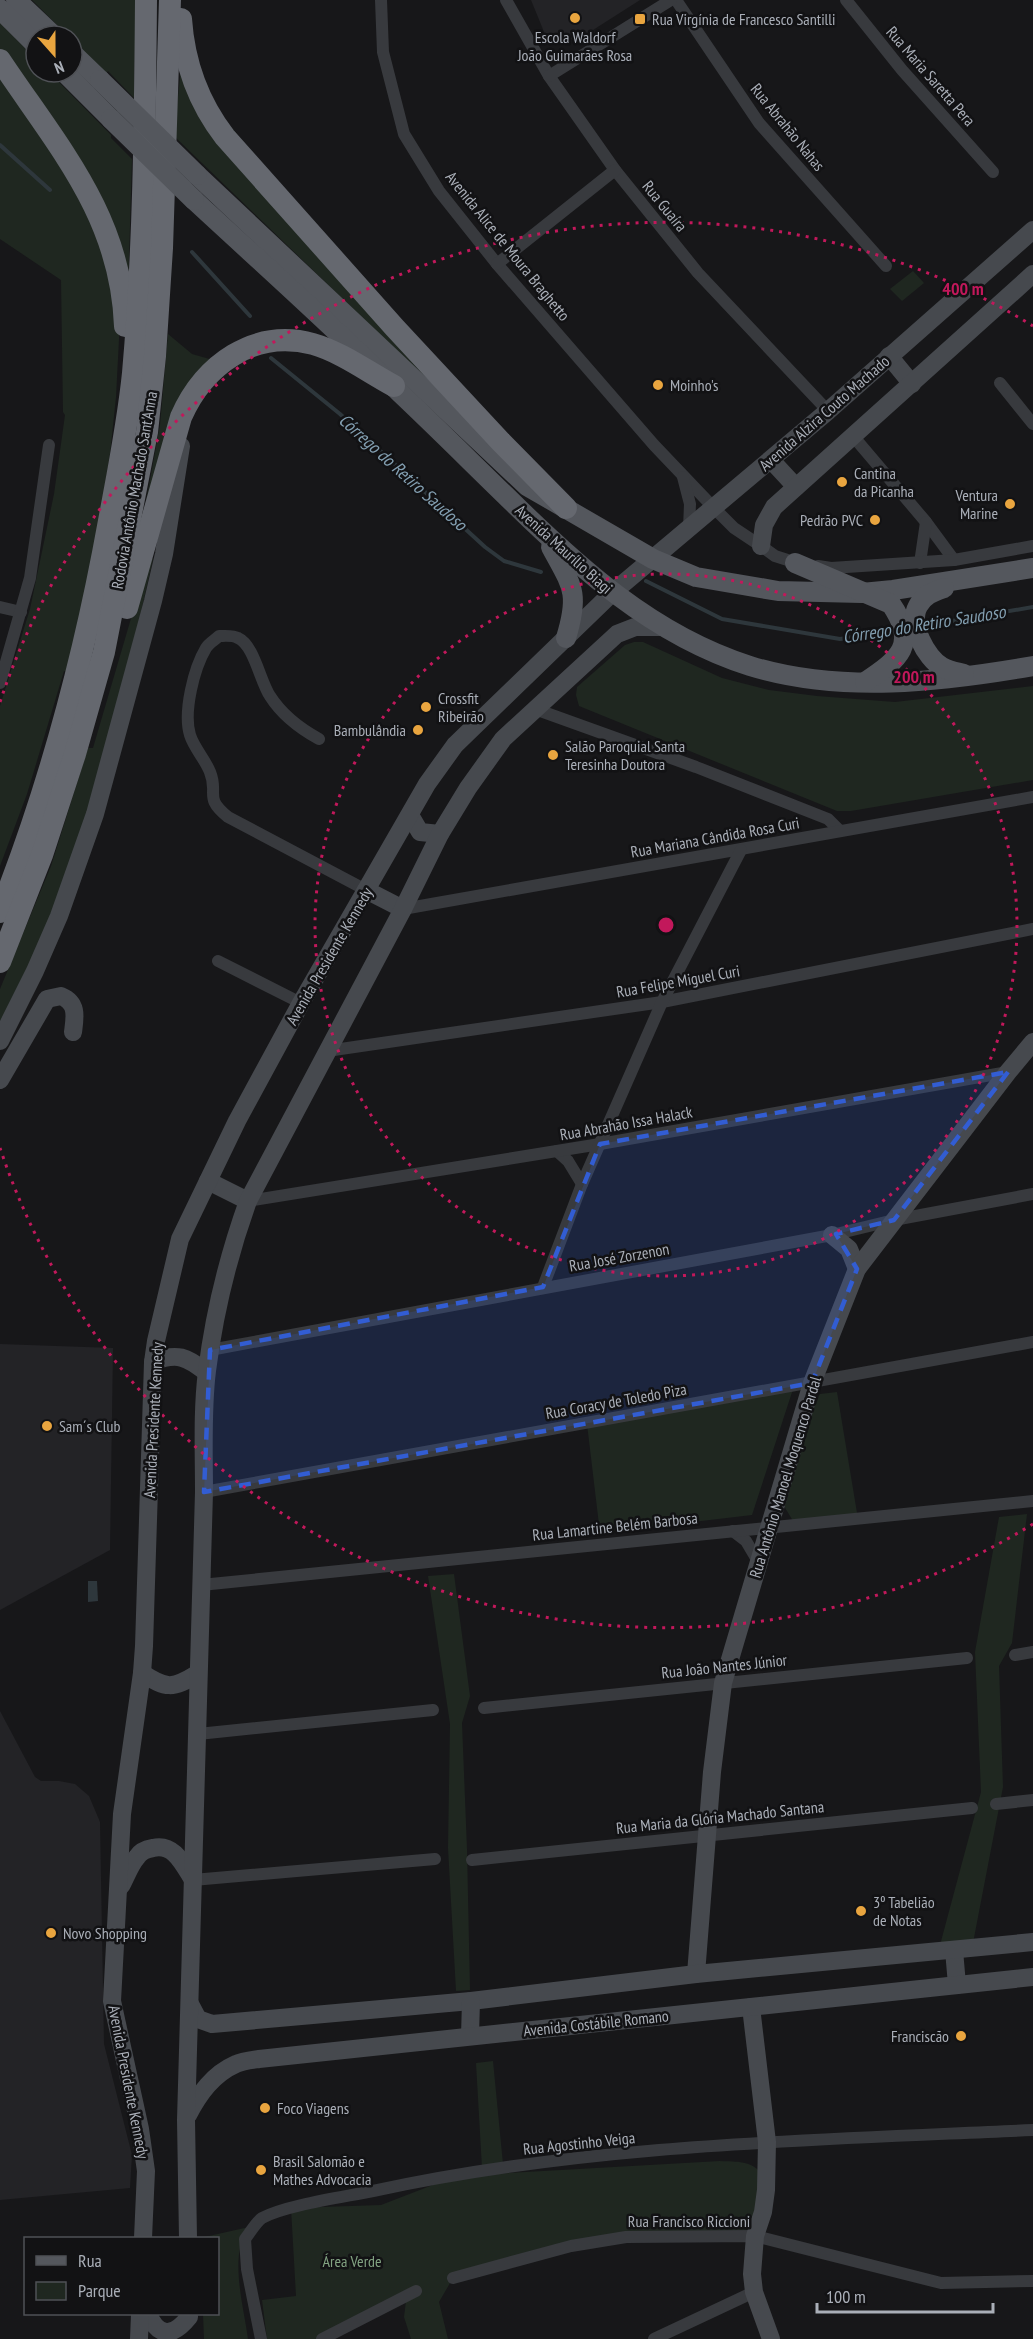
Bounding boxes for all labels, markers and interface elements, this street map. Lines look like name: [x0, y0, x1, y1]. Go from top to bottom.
place label: Rua Virgínia de Francesco Santilli: [652, 9, 836, 29]
marker: Escola Waldorf João Guimarães Rosa: [568, 11, 582, 25]
marker: Rua Virgínia de Francesco Santilli: [633, 12, 647, 26]
street label: Rua Maria Saretta Pera: [882, 22, 980, 130]
north arrow: [24, 24, 84, 84]
place label: Escola Waldorf João Guimarães Rosa: [517, 27, 632, 65]
text: N: [52, 57, 67, 79]
street label: Rua Abrahão Nahas: [747, 79, 829, 175]
street label: Avenida Alice de Moura Braghetto: [442, 167, 575, 325]
street label: Rua Guaíra: [638, 176, 692, 236]
text: 400 m: [942, 277, 984, 300]
street label: Avenida Alzira Couto Machado: [755, 351, 893, 475]
place label: Moinho's: [670, 375, 718, 395]
marker: Moinho's: [651, 378, 665, 392]
street label: Rodovia Antônio Machado Sant'Anna: [107, 390, 161, 590]
water label: Córrego do Retiro Saudoso: [334, 408, 473, 536]
place label: Cantina da Picanha: [854, 463, 914, 501]
marker: Cantina da Picanha: [835, 475, 849, 489]
place label: Ventura Marine: [955, 485, 998, 523]
marker: Ventura Marine: [1003, 497, 1017, 511]
street label: Avenida Maurílio Biagi: [511, 500, 617, 598]
place label: Pedrão PVC: [800, 510, 863, 530]
marker: Pedrão PVC: [868, 513, 882, 527]
water label: Córrego do Retiro Saudoso: [841, 600, 1008, 648]
text: 200 m: [893, 665, 935, 688]
place label: Crossfit Ribeirão: [438, 688, 484, 726]
marker: Crossfit Ribeirão: [419, 700, 433, 714]
place label: Bambulândia: [334, 720, 406, 740]
marker: Bambulândia: [411, 723, 425, 737]
place label: Salão Paroquial Santa Teresinha Doutora: [565, 736, 685, 774]
marker: Salão Paroquial Santa Teresinha Doutora: [546, 748, 560, 762]
street label: Rua Mariana Cândida Rosa Curi: [629, 812, 801, 862]
street label: Avenida Presidente Kennedy: [281, 883, 377, 1029]
centre of rings: [656, 915, 676, 935]
street label: Rua Felipe Miguel Curi: [615, 960, 741, 1002]
street label: Rua Abrahão Issa Halack: [558, 1101, 695, 1145]
street label: Rua José Zorzenon: [567, 1238, 671, 1276]
street label: Avenida Presidente Kennedy: [139, 1342, 167, 1498]
street label: Rua Antônio Manoel Moquenco Pardal: [745, 1374, 825, 1580]
street label: Rua Coracy de Toledo Piza: [544, 1379, 688, 1423]
place label: Sam´s Club: [59, 1416, 120, 1436]
marker: Sam´s Club: [40, 1419, 54, 1433]
street label: Rua Lamartine Belém Barbosa: [531, 1507, 699, 1545]
street label: Rua João Nantes Júnior: [660, 1649, 788, 1683]
street label: Rua Maria da Glória Machado Santana: [615, 1796, 825, 1838]
place label: 3º Tabelião de Notas: [873, 1892, 935, 1930]
marker: 3º Tabelião de Notas: [854, 1904, 868, 1918]
place label: Novo Shopping: [63, 1923, 147, 1943]
marker: Novo Shopping: [44, 1926, 58, 1940]
street label: Avenida Presidente Kennedy: [104, 2003, 154, 2161]
street label: Avenida Costábile Romano: [522, 2005, 670, 2041]
place label: Franciscão: [891, 2026, 949, 2046]
marker: Franciscão: [954, 2029, 968, 2043]
place label: Foco Viagens: [277, 2098, 349, 2118]
marker: Foco Viagens: [258, 2101, 272, 2115]
street label: Rua Agostinho Veiga: [522, 2127, 636, 2159]
place label: Brasil Salomão e Mathes Advocacia: [273, 2151, 371, 2189]
marker: Brasil Salomão e Mathes Advocacia: [254, 2163, 268, 2177]
street label: Rua Francisco Riccioni: [628, 2211, 750, 2231]
legend: [24, 2237, 219, 2315]
text: Rua: [78, 2249, 102, 2272]
park label: Área Verde: [322, 2251, 382, 2271]
scale bar: [817, 2276, 992, 2314]
text: Parque: [78, 2279, 121, 2302]
text: 100 m: [826, 2285, 866, 2308]

